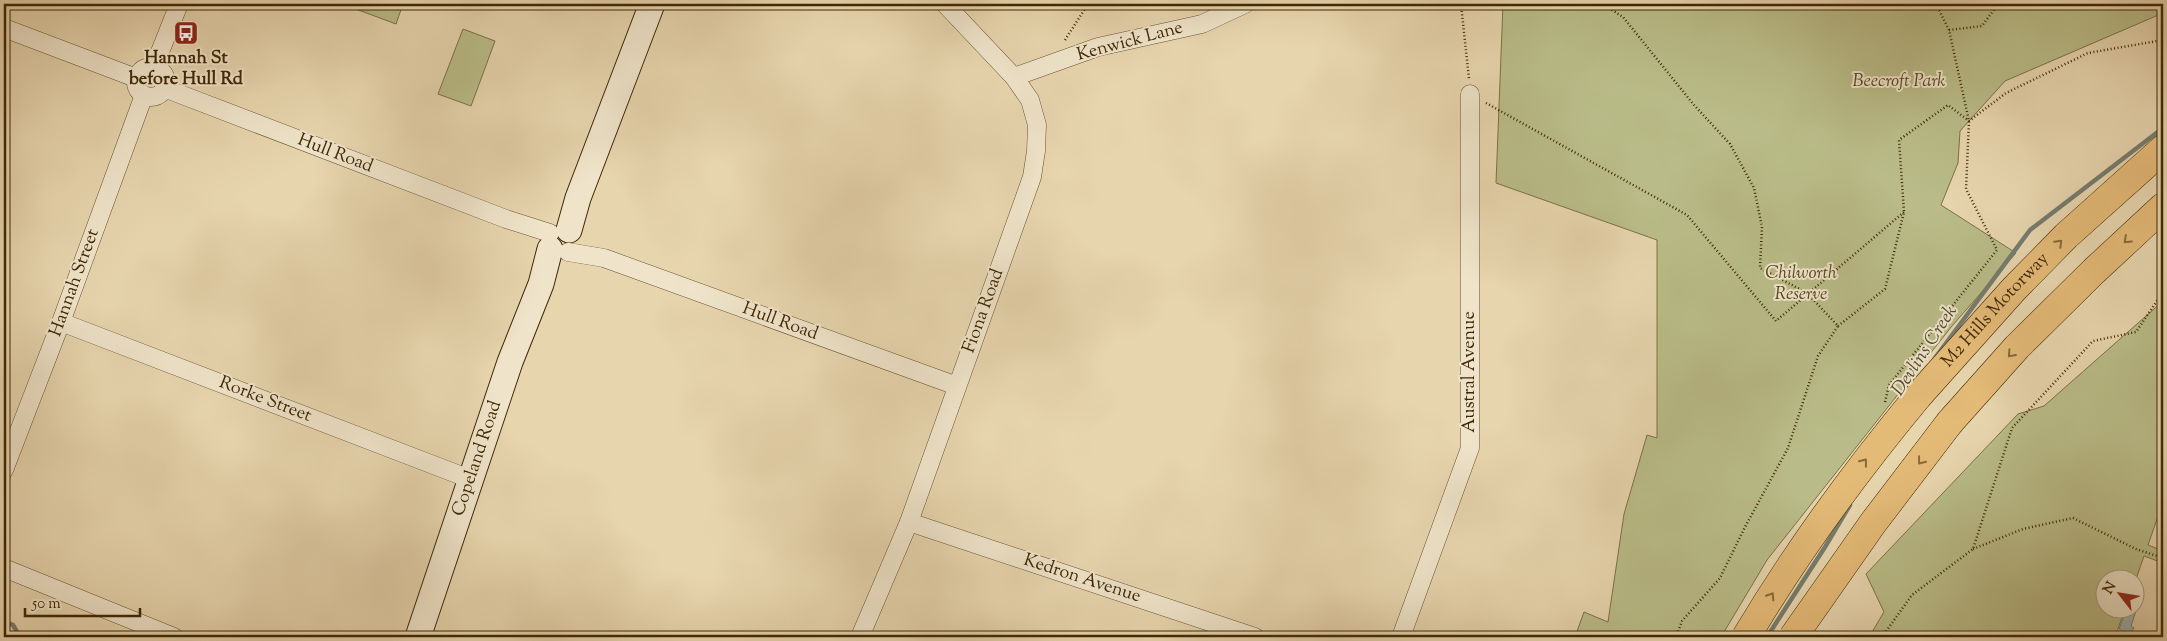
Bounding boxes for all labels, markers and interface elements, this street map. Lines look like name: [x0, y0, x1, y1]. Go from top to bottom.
street label: Kenwick Lane: [1074, 15, 1186, 69]
bus stop icon: Hannah St before Hull Rd: [173, 20, 199, 46]
place label: Hannah St before Hull Rd: [128, 46, 244, 93]
park label: Beecroft Park: [1852, 69, 1946, 95]
street label: Hull Road: [293, 128, 377, 180]
street label: Hannah Street: [43, 225, 107, 341]
one-way arrow: [2124, 234, 2133, 243]
one-way arrow: [2053, 240, 2062, 249]
street label: M2 Hills Motorway: [1936, 247, 2055, 374]
park label: Chilworth Reserve: [1765, 261, 1837, 308]
street label: Fiona Road: [957, 265, 1011, 357]
street label: Hull Road: [738, 296, 822, 348]
water label: Devlins Creek: [1885, 300, 1965, 402]
street label: Austral Avenue: [1457, 311, 1483, 433]
one-way arrow: [2008, 348, 2017, 357]
street label: Rorke Street: [215, 370, 315, 430]
street label: Copeland Road: [446, 398, 509, 520]
one-way arrow: [1918, 455, 1926, 464]
one-way arrow: [1858, 459, 1867, 468]
street label: Kedron Avenue: [1020, 548, 1144, 610]
north arrow: [2094, 568, 2144, 618]
text: N: [2099, 578, 2122, 598]
scale bar: [25, 586, 140, 618]
one-way arrow: [1765, 592, 1774, 601]
text: 50 m: [31, 594, 61, 615]

